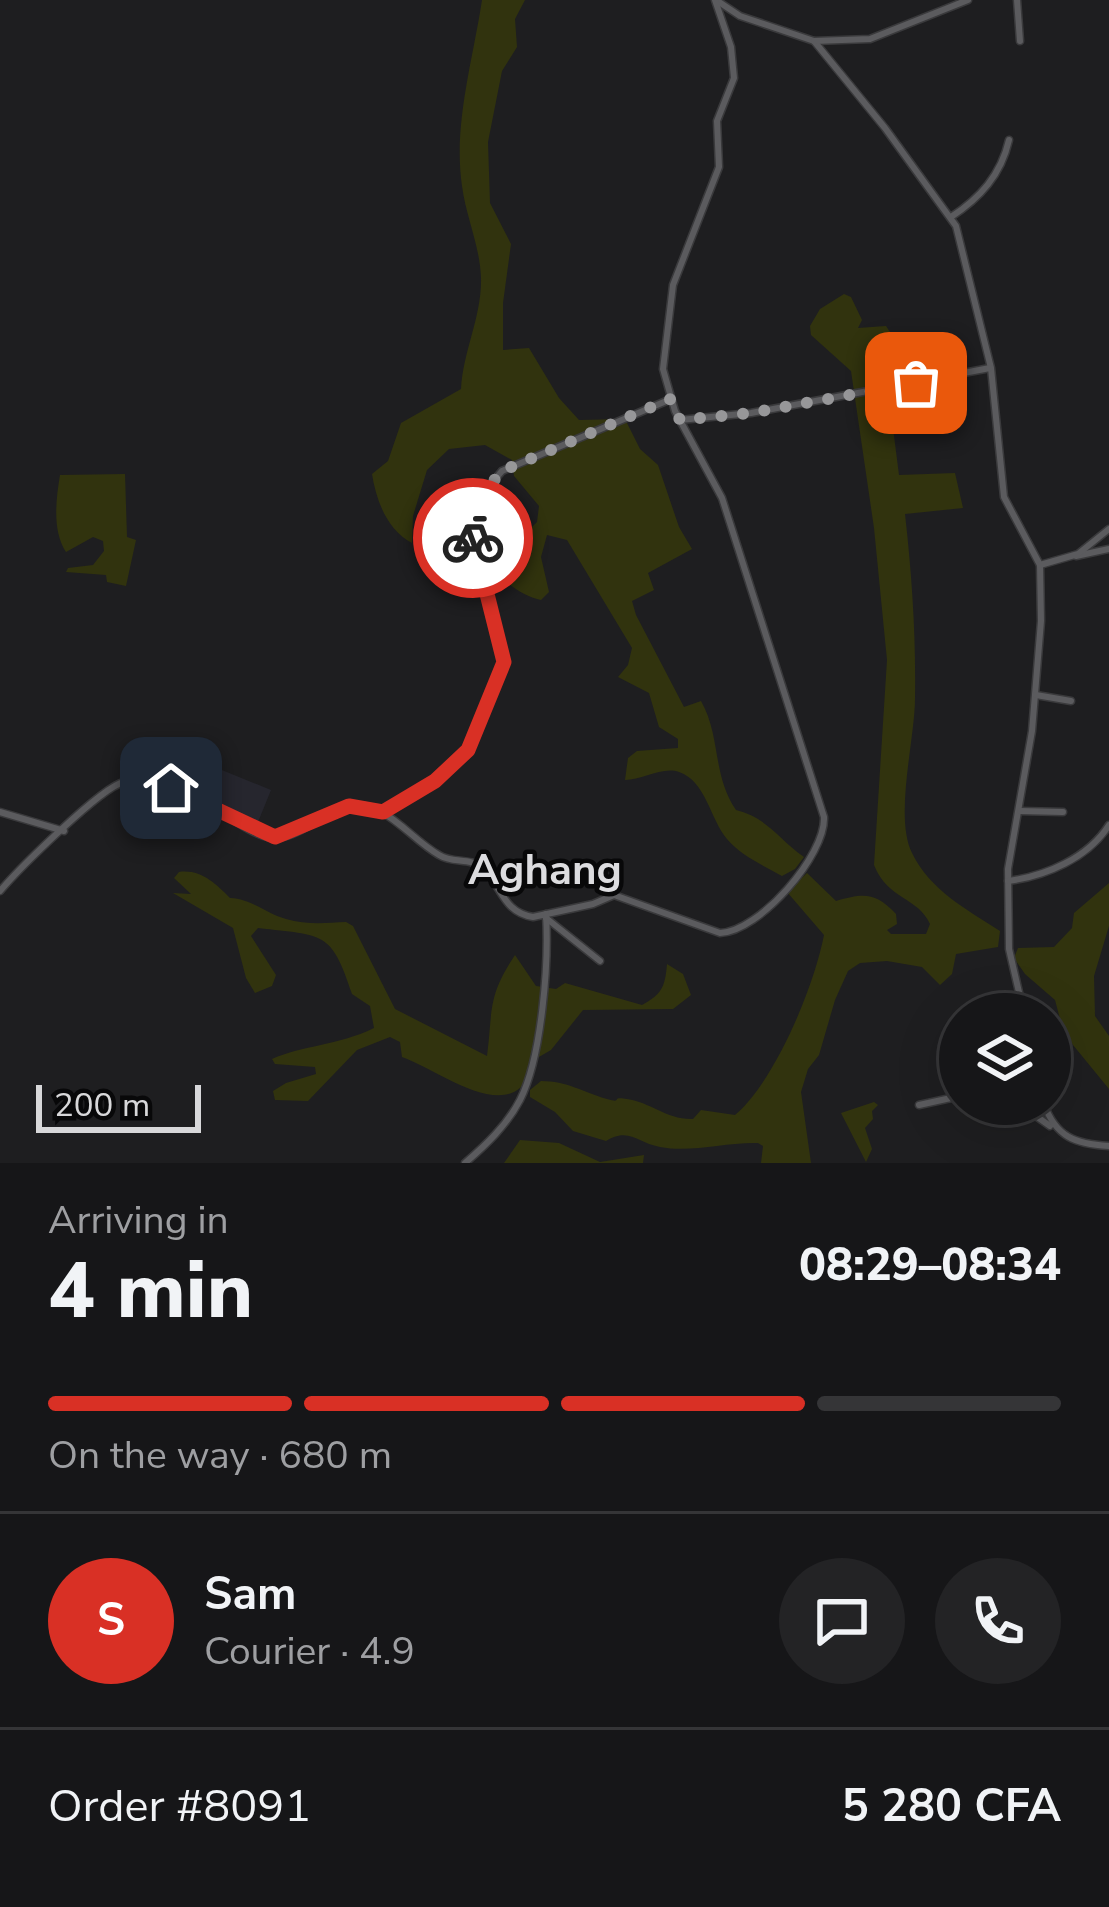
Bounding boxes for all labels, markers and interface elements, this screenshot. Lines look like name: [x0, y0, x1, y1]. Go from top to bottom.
pin: [865, 332, 967, 434]
icon: bag: [883, 350, 949, 416]
courier: [413, 478, 533, 598]
icon: bike: [440, 505, 506, 571]
pin: [120, 737, 222, 839]
icon: home: [138, 755, 204, 821]
district label: Aghang: [468, 842, 622, 899]
map controls: [939, 993, 1071, 1125]
button: layers: [939, 993, 1071, 1125]
scale bar: [36, 1079, 201, 1132]
text: 200 m: [54, 1083, 150, 1128]
text: Arriving in: [48, 1194, 229, 1247]
text: 08:29–08:34: [799, 1235, 1061, 1296]
text: 4 min: [48, 1238, 253, 1345]
text: On the way · 680 m: [48, 1429, 392, 1482]
button: chat: [779, 1558, 905, 1684]
button: phone: [935, 1558, 1061, 1684]
text: Sam: [204, 1564, 296, 1625]
text: S: [97, 1590, 125, 1651]
text: Courier · 4.9: [204, 1625, 415, 1678]
text: Order #8091: [48, 1776, 311, 1837]
text: 5 280 CFA: [842, 1776, 1061, 1837]

